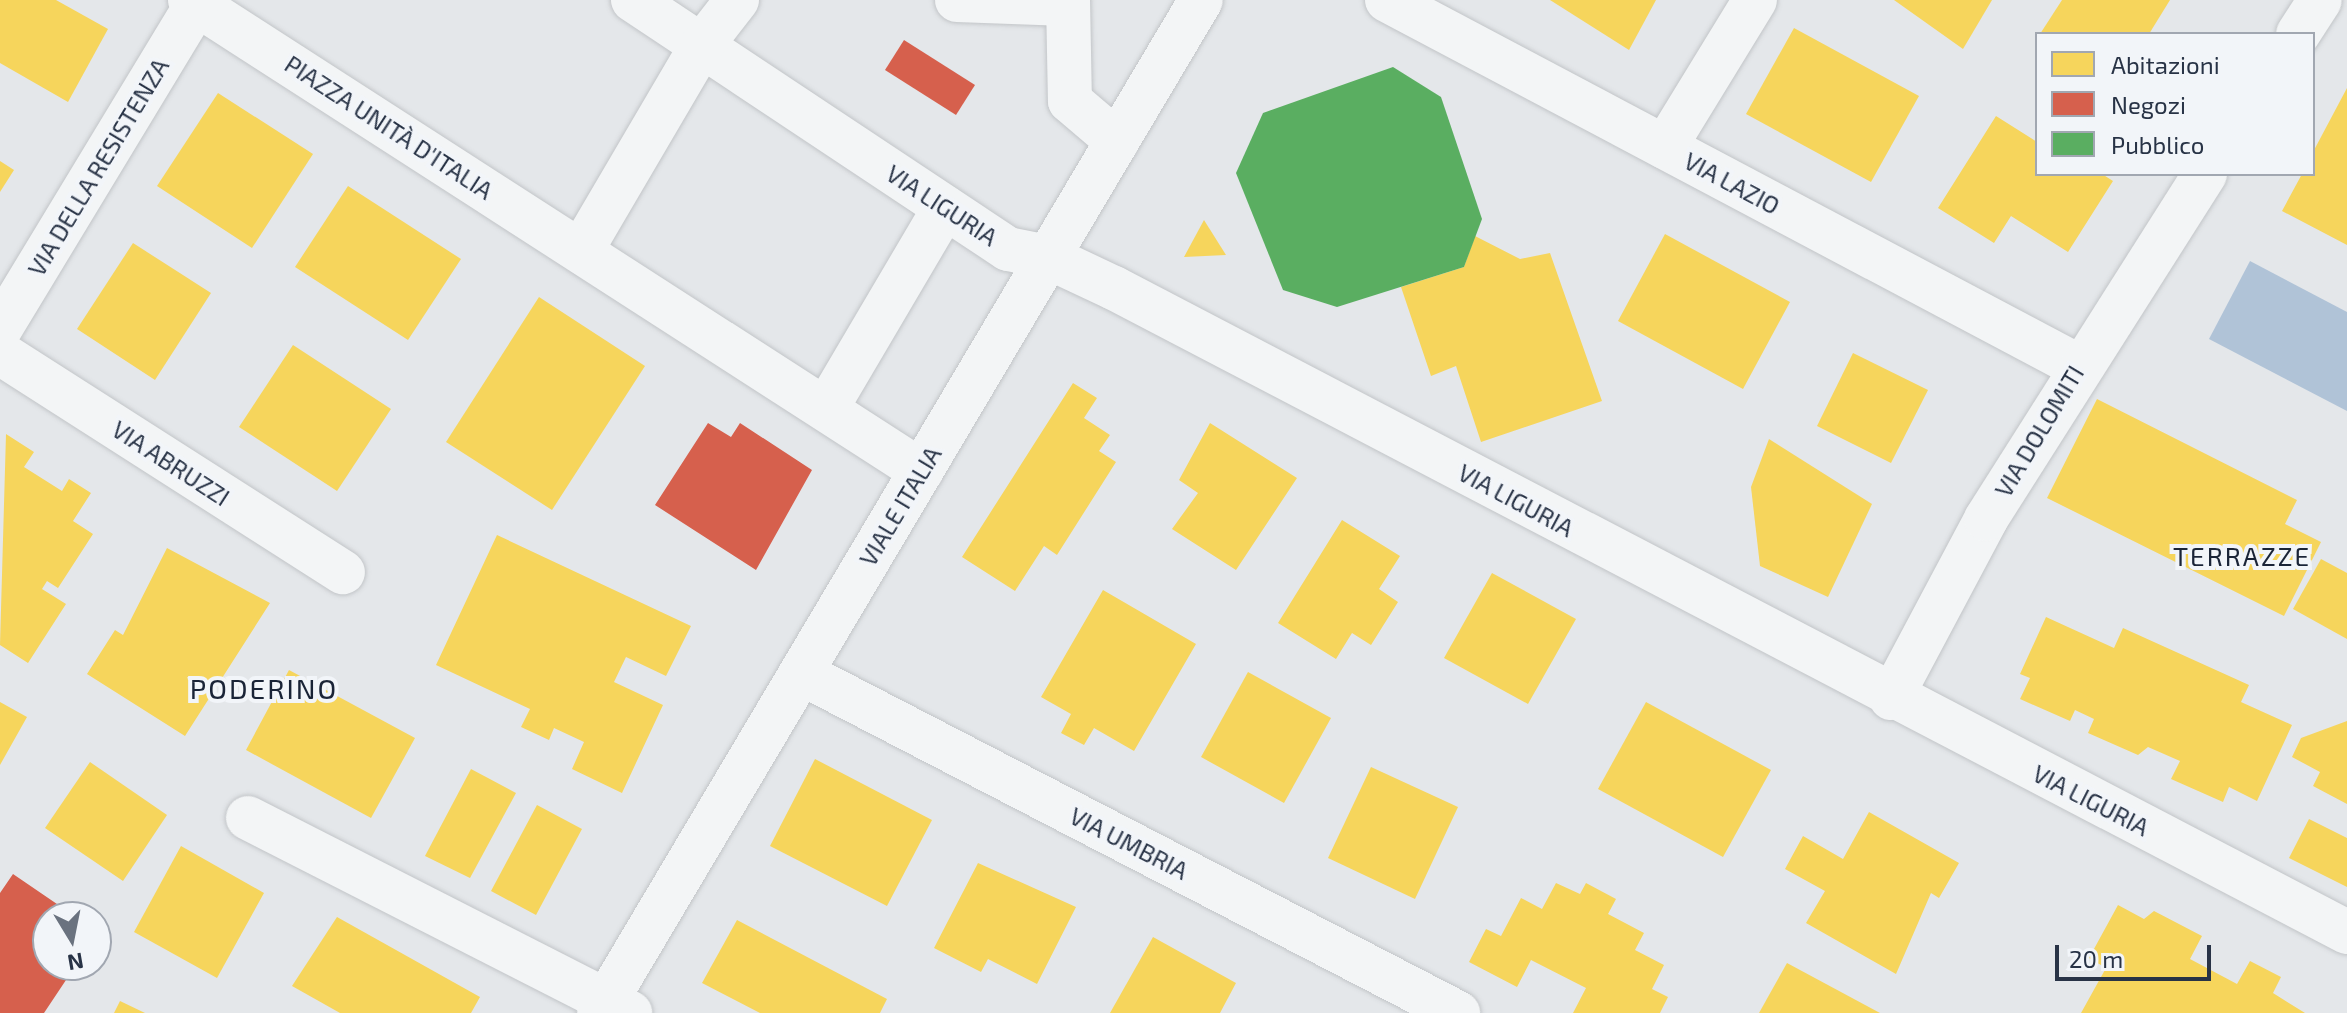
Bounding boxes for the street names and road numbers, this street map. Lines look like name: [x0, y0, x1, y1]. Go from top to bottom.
street label: PIAZZA UNITÀ D'ITALIA: [279, 49, 499, 205]
street label: VIA DELLA RESISTENZA: [21, 53, 175, 281]
street label: VIA LAZIO: [1679, 146, 1785, 220]
street label: VIA LIGURIA: [881, 158, 1003, 252]
street label: VIA DOLOMITI: [1988, 360, 2090, 502]
street label: VIA ABRUZZI: [106, 414, 236, 512]
street label: VIALE ITALIA: [853, 441, 947, 571]
street label: VIA LIGURIA: [1453, 457, 1579, 543]
street label: VIA LIGURIA: [2028, 758, 2154, 842]
street label: VIA UMBRIA: [1065, 801, 1193, 885]

